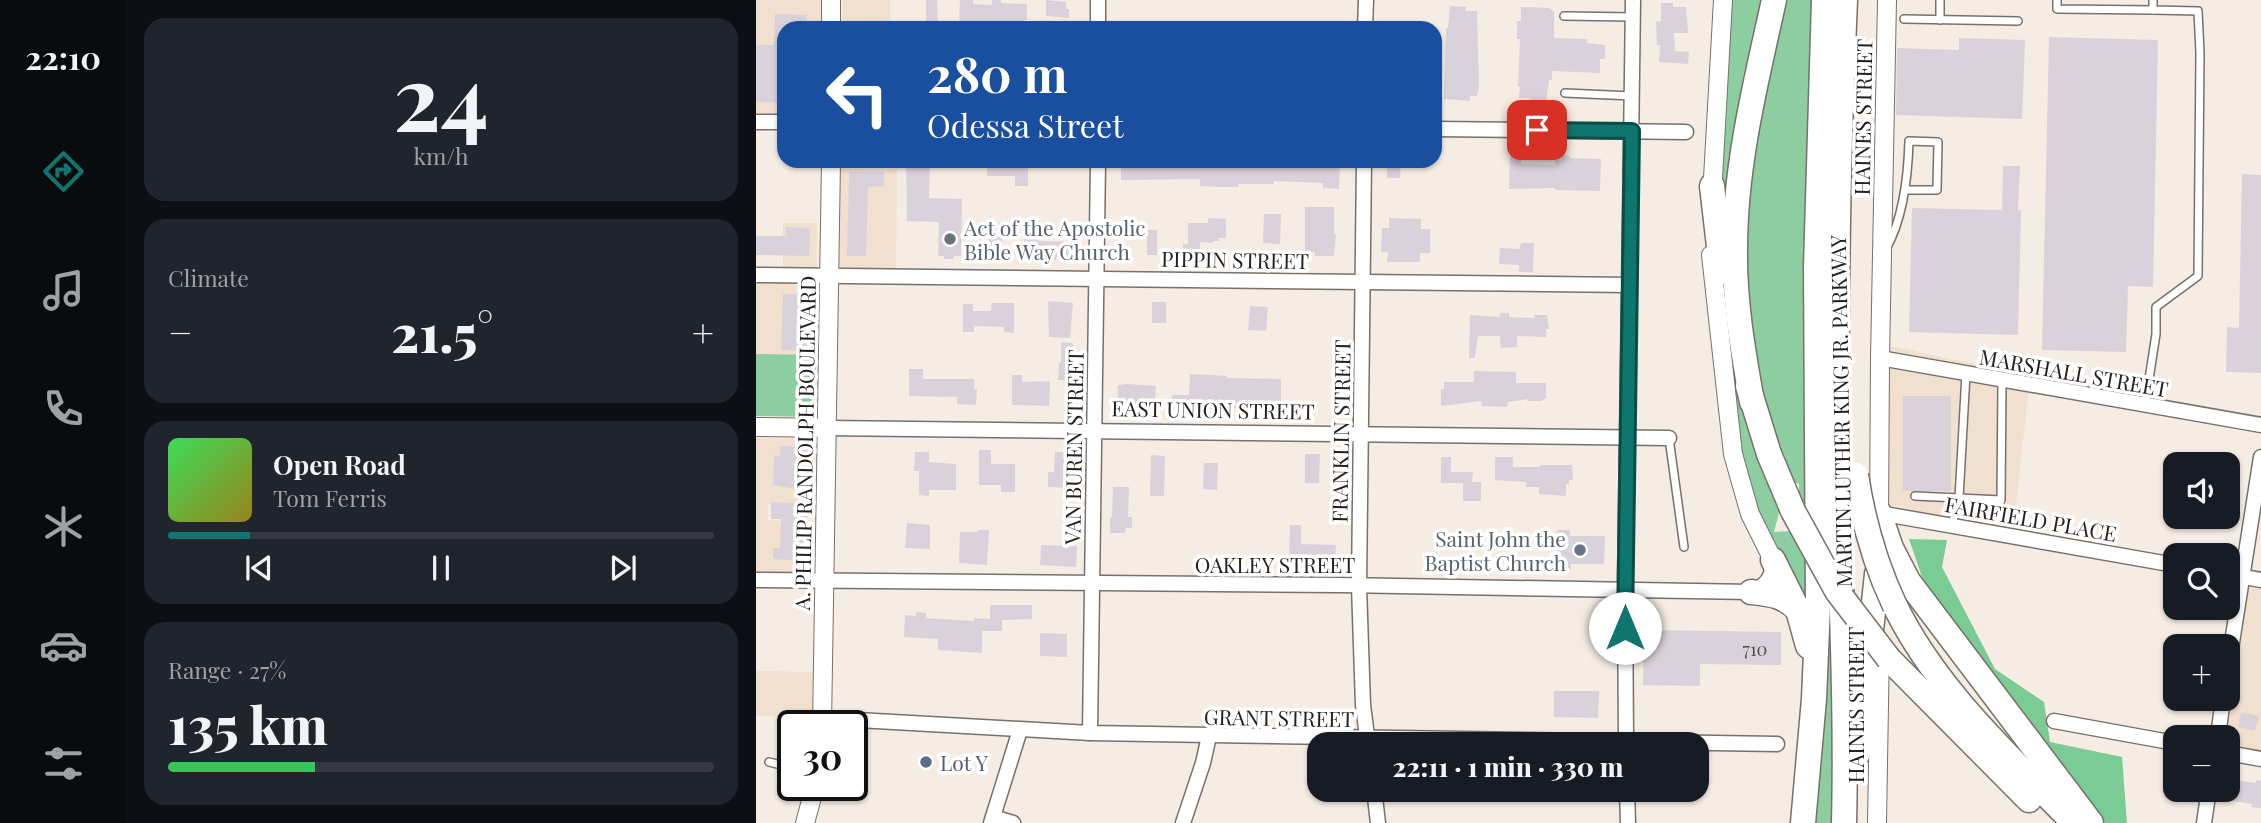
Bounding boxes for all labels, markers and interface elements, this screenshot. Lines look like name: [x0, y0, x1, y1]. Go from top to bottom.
text: 24: [393, 34, 489, 155]
text: 22:10: [25, 35, 101, 78]
street label: HAINES STREET: [1847, 38, 1877, 196]
text: 280 m: [927, 40, 1067, 105]
icon: left: [812, 49, 903, 140]
pin: [1507, 100, 1567, 160]
text: Odessa Street: [927, 103, 1124, 146]
icon: arrive: [1518, 111, 1556, 149]
text: km/h: [413, 140, 469, 171]
icon: directions: [39, 147, 88, 196]
place label: Act of the Apostolic Bible Way Church: [963, 213, 1146, 265]
marker: Act of the Apostolic Bible Way Church: [942, 231, 958, 247]
street label: MARTIN LUTHER KING JR. PARKWAY: [1823, 234, 1857, 587]
street label: PIPPIN STREET: [1161, 244, 1309, 274]
text: Climate: [168, 262, 249, 293]
icon: music: [39, 266, 88, 315]
street label: A. PHILIP RANDOLPH BOULEVARD: [787, 275, 821, 611]
text: 21.5°: [391, 297, 493, 366]
text: −: [168, 306, 193, 357]
text: +: [692, 306, 714, 357]
street label: FRANKLIN STREET: [1324, 339, 1356, 523]
street label: MARSHALL STREET: [1977, 342, 2171, 402]
street label: VAN BUREN STREET: [1057, 349, 1089, 546]
icon: phone: [39, 384, 88, 433]
street label: EAST UNION STREET: [1111, 393, 1315, 425]
text: Open Road: [273, 447, 406, 482]
map controls: [2163, 452, 2240, 802]
button: sound: [2163, 452, 2240, 529]
text: Tom Ferris: [273, 482, 387, 513]
street label: FAIRFIELD PLACE: [1943, 489, 2119, 547]
icon: climate: [39, 502, 88, 551]
place label: Saint John the Baptist Church: [1425, 524, 1567, 576]
marker: Saint John the Baptist Church: [1572, 542, 1588, 558]
button: search: [2163, 543, 2240, 620]
icon: previous: [240, 549, 278, 587]
icon: pause: [422, 549, 460, 587]
icon: next: [604, 549, 642, 587]
street label: OAKLEY STREET: [1195, 550, 1355, 578]
position arrow: [1588, 591, 1662, 665]
icon: car: [39, 621, 88, 670]
street label: HAINES STREET: [1841, 627, 1869, 783]
button: +: [2163, 634, 2240, 711]
house number: 710: [1743, 637, 1767, 661]
text: Range · 27%: [168, 654, 286, 685]
text: 135 km: [168, 689, 328, 758]
street label: GRANT STREET: [1204, 702, 1354, 732]
speed limit sign: 30: [777, 710, 868, 801]
button: −: [2163, 725, 2240, 802]
icon: filters: [39, 739, 88, 788]
place label: Lot Y: [940, 748, 988, 776]
text: 22:11 · 1 min · 330 m: [1393, 749, 1623, 784]
marker: Lot Y: [918, 754, 934, 770]

